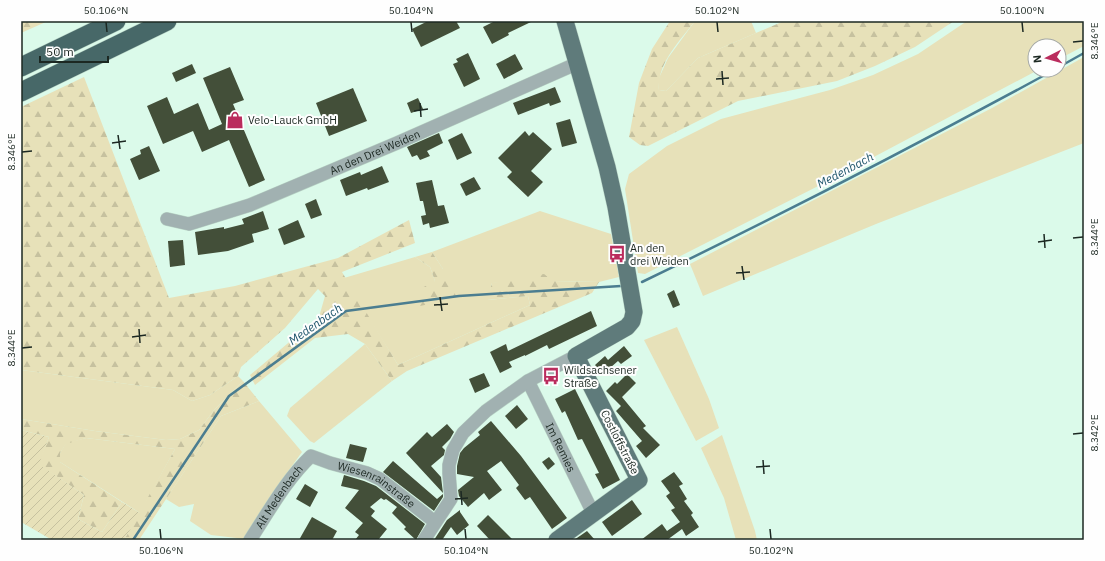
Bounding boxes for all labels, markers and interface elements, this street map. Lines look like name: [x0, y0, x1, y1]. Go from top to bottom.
text: 50.106°N: [84, 4, 128, 17]
text: 50.104°N: [389, 4, 433, 17]
text: 50.102°N: [695, 4, 739, 17]
text: 50.100°N: [1000, 4, 1044, 17]
text: 8.346°E: [1088, 22, 1101, 60]
scale bar: [40, 38, 108, 64]
north arrow: [1027, 38, 1067, 78]
text: 50 m: [46, 44, 74, 59]
text: N: [1030, 54, 1044, 64]
shop icon: Velo-Lauck GmbH: [225, 110, 245, 130]
place label: Velo-Lauck GmbH: [248, 113, 337, 127]
street label: An den Drei Weiden: [327, 127, 422, 178]
text: 8.346°E: [5, 133, 18, 171]
water label: Medenbach: [814, 149, 876, 191]
text: 8.344°E: [1088, 218, 1101, 256]
place label: An den drei Weiden: [630, 241, 689, 268]
bus stop icon: An den drei Weiden: [607, 244, 627, 264]
water label: Medenbach: [285, 300, 345, 348]
text: 8.344°E: [5, 329, 18, 367]
place label: Wildsachsener Straße: [564, 363, 637, 390]
bus stop icon: Wildsachsener Straße: [541, 366, 561, 386]
street label: Costloffstraße: [598, 407, 642, 477]
text: 8.342°E: [1088, 414, 1101, 452]
street label: Im Remies: [543, 420, 579, 474]
street label: Wiesenrainstraße: [336, 458, 418, 511]
street label: Alt Medenbach: [252, 462, 306, 531]
text: 50.106°N: [139, 544, 183, 557]
text: 50.104°N: [444, 544, 488, 557]
text: 50.102°N: [749, 544, 793, 557]

